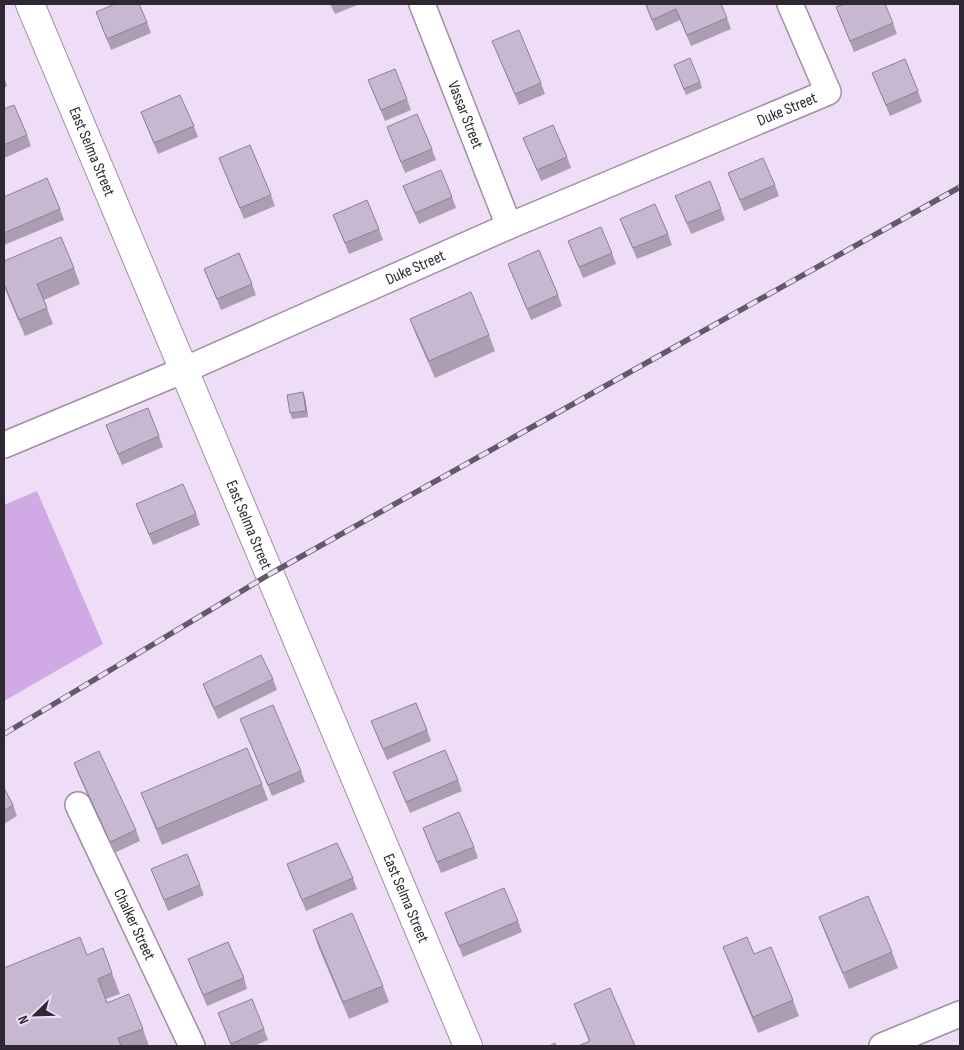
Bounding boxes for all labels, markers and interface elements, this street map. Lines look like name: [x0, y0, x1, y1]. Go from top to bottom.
street label: Vassar Street: [444, 78, 487, 152]
street label: Duke Street: [754, 88, 820, 130]
street label: East Selma Street: [65, 104, 119, 199]
street label: Duke Street: [383, 246, 448, 289]
street label: East Selma Street: [222, 477, 276, 572]
street label: East Selma Street: [379, 851, 433, 946]
street label: Chalker Street: [109, 885, 160, 963]
north arrow: [10, 990, 60, 1040]
text: N: [14, 1013, 33, 1027]

